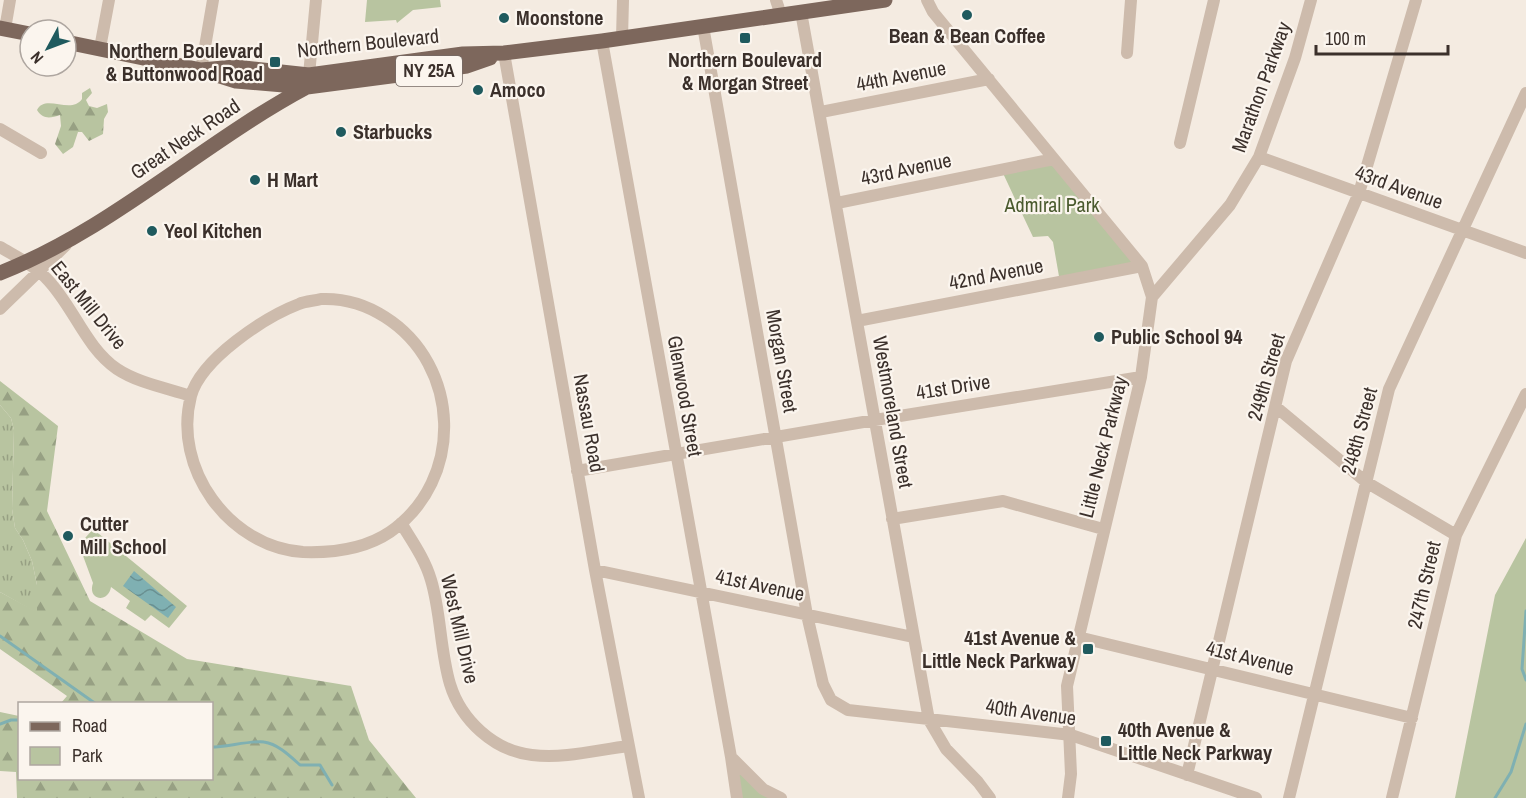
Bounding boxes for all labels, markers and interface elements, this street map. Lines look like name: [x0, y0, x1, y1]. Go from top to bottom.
place label: Moonstone: [516, 4, 603, 31]
marker: Bean & Bean Coffee: [960, 8, 974, 22]
marker: Moonstone: [497, 11, 511, 25]
street label: Marathon Parkway: [1224, 17, 1297, 156]
north arrow: [18, 18, 78, 78]
scale bar: [1316, 18, 1448, 56]
street label: Northern Boulevard: [296, 22, 440, 63]
place label: Bean & Bean Coffee: [889, 22, 1045, 49]
text: 100 m: [1325, 26, 1366, 51]
marker: Northern Boulevard & Morgan Street: [738, 31, 752, 45]
place label: Northern Boulevard & Buttonwood Road: [105, 37, 263, 87]
place label: Northern Boulevard & Morgan Street: [668, 46, 822, 96]
text: N: [25, 47, 48, 69]
street label: 44th Avenue: [854, 54, 948, 97]
marker: Northern Boulevard & Buttonwood Road: [268, 55, 282, 69]
road number: NY 25A: [396, 56, 462, 86]
place label: Amoco: [490, 76, 546, 103]
marker: Amoco: [471, 83, 485, 97]
street label: Great Neck Road: [125, 92, 245, 185]
place label: Starbucks: [353, 118, 432, 145]
marker: Starbucks: [334, 125, 348, 139]
street label: 43rd Avenue: [858, 146, 954, 191]
street label: 43rd Avenue: [1351, 158, 1447, 215]
place label: H Mart: [267, 166, 319, 193]
marker: H Mart: [248, 173, 262, 187]
park label: Admiral Park: [1004, 191, 1100, 218]
place label: Yeol Kitchen: [164, 217, 262, 244]
marker: Yeol Kitchen: [145, 224, 159, 238]
street label: 42nd Avenue: [946, 251, 1045, 296]
street label: East Mill Drive: [45, 255, 133, 355]
street label: Morgan Street: [760, 307, 805, 415]
place label: Public School 94: [1111, 323, 1242, 350]
marker: Public School 94: [1092, 330, 1106, 344]
street label: 249th Street: [1240, 330, 1291, 424]
street label: Glenwood Street: [662, 333, 709, 459]
street label: Westmoreland Street: [867, 334, 920, 490]
street label: 41st Drive: [914, 367, 992, 406]
street label: Nassau Road: [568, 372, 611, 474]
street label: Little Neck Parkway: [1072, 373, 1133, 520]
street label: 248th Street: [1334, 384, 1383, 478]
place label: Cutter Mill School: [80, 510, 167, 560]
marker: Cutter Mill School: [61, 529, 75, 543]
street label: 247th Street: [1400, 538, 1447, 631]
street label: 41st Avenue: [713, 562, 807, 607]
street label: West Mill Drive: [435, 572, 486, 686]
place label: 41st Avenue & Little Neck Parkway: [922, 624, 1077, 674]
street label: 41st Avenue: [1203, 634, 1297, 682]
marker: 41st Avenue & Little Neck Parkway: [1081, 642, 1095, 656]
street label: 40th Avenue: [984, 692, 1078, 731]
legend: [18, 702, 213, 780]
text: Road: [72, 713, 107, 738]
place label: 40th Avenue & Little Neck Parkway: [1118, 716, 1273, 766]
marker: 40th Avenue & Little Neck Parkway: [1099, 734, 1113, 748]
text: Park: [72, 743, 103, 768]

